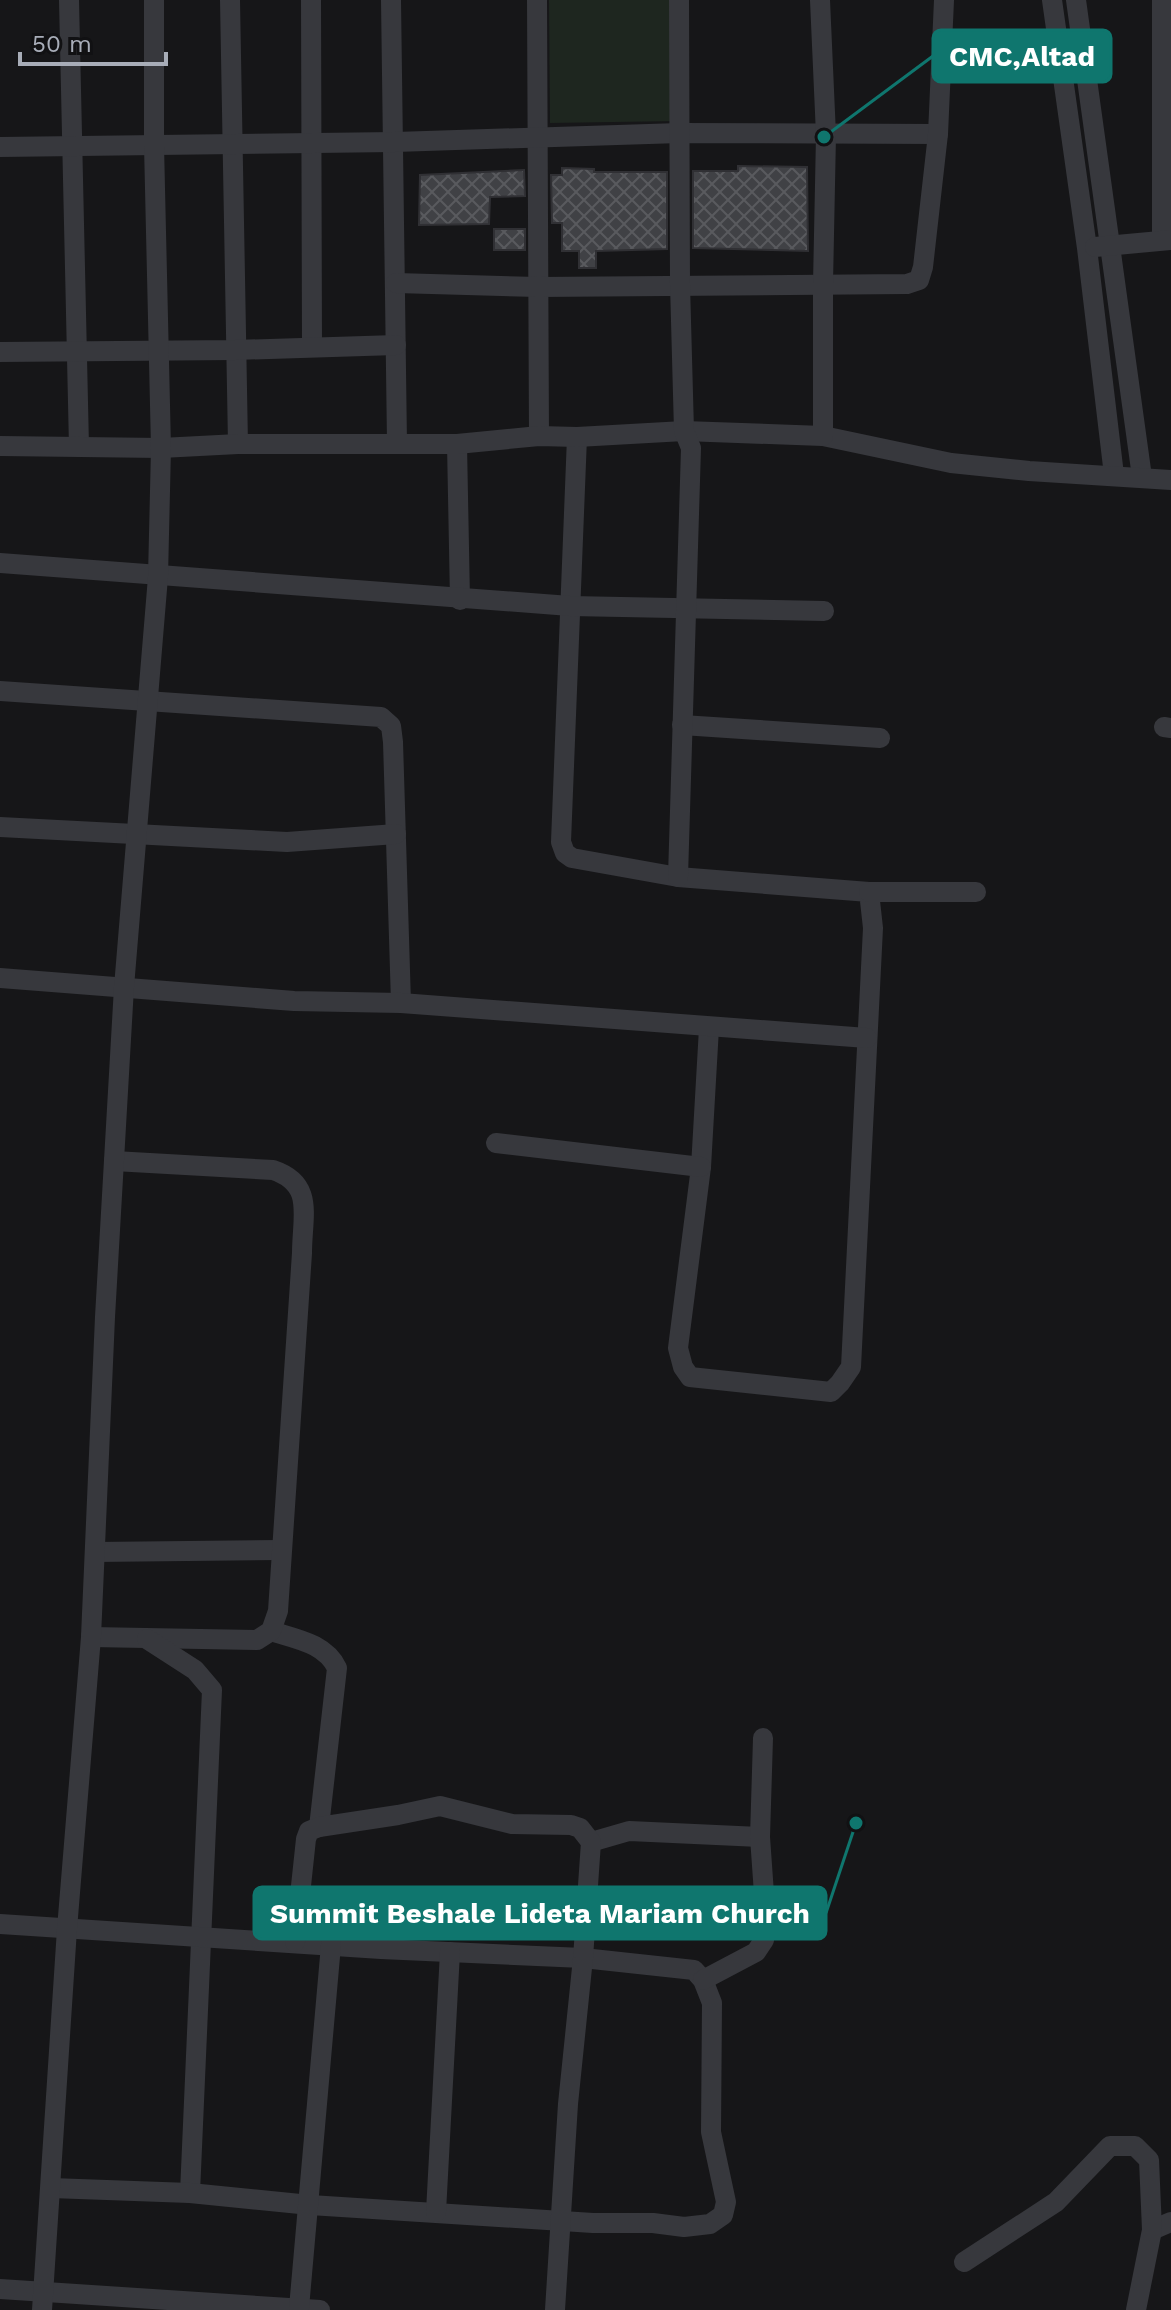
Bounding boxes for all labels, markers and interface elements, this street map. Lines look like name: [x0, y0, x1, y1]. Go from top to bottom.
scale bar: [20, 16, 166, 66]
text: 50 m: [32, 30, 92, 58]
callout: CMC,Altad: [933, 30, 1111, 82]
text: CMC,Altad: [949, 40, 1095, 73]
callout: Summit Beshale Lideta Mariam Church: [254, 1887, 826, 1939]
text: Summit Beshale Lideta Mariam Church: [270, 1897, 810, 1930]

